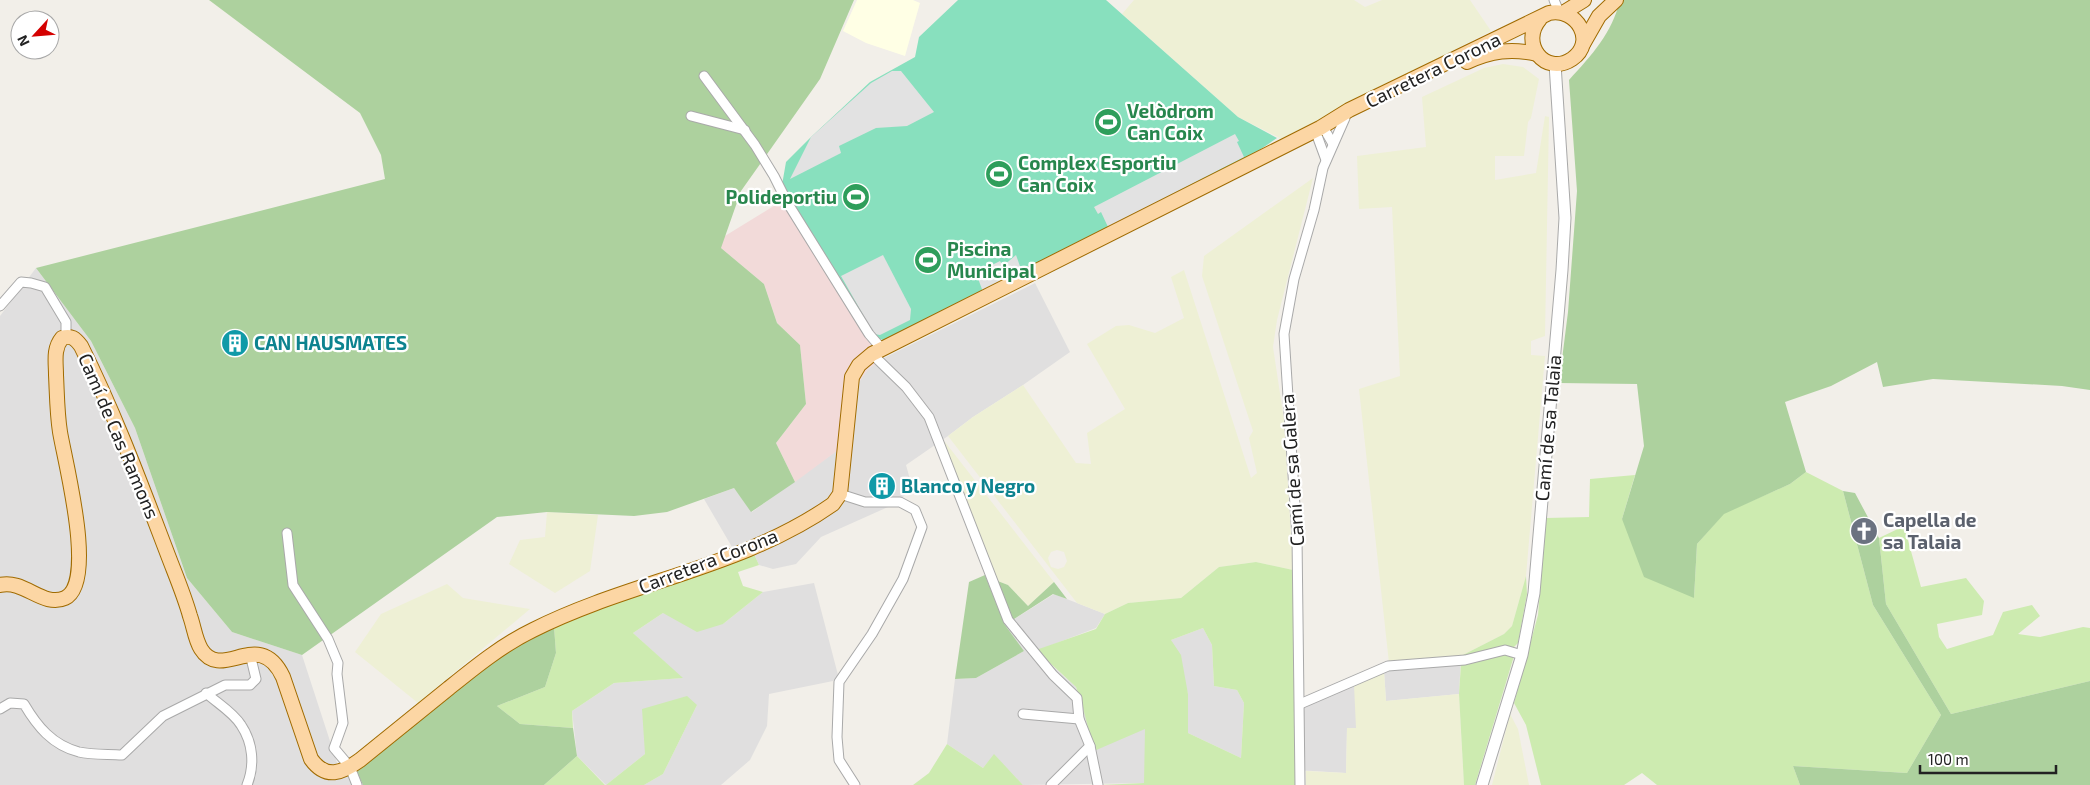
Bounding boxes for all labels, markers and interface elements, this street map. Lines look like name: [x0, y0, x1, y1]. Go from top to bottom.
north arrow: [10, 10, 60, 60]
street label: Carretera Corona: [1361, 27, 1504, 112]
text: N: [13, 33, 33, 49]
place label: Velòdrom Can Coix: [1127, 99, 1214, 144]
sports icon: Velòdrom Can Coix: [1093, 107, 1123, 137]
place label: Complex Esportiu Can Coix: [1018, 151, 1176, 196]
sports icon: Complex Esportiu Can Coix: [984, 159, 1014, 189]
sports icon: Polideportiu: [841, 182, 871, 212]
place label: Polideportiu: [726, 185, 837, 208]
place label: Piscina Municipal: [947, 237, 1036, 282]
sports icon: Piscina Municipal: [913, 245, 943, 275]
building icon: CAN HAUSMATES: [220, 328, 250, 358]
place label: CAN HAUSMATES: [254, 331, 407, 354]
street label: Camí de Cas Ramons: [74, 350, 165, 522]
street label: Camí de sa Talaia: [1530, 354, 1565, 502]
street label: Camí de sa Galera: [1275, 393, 1308, 547]
building icon: Blanco y Negro: [867, 471, 897, 501]
place label: Blanco y Negro: [901, 474, 1035, 498]
place label: Capella de sa Talaia: [1883, 508, 1977, 553]
church icon: Capella de sa Talaia: [1849, 516, 1879, 546]
street label: Carretera Corona: [635, 523, 781, 598]
scale bar: [1920, 742, 2056, 774]
text: 100 m: [1928, 750, 1969, 768]

